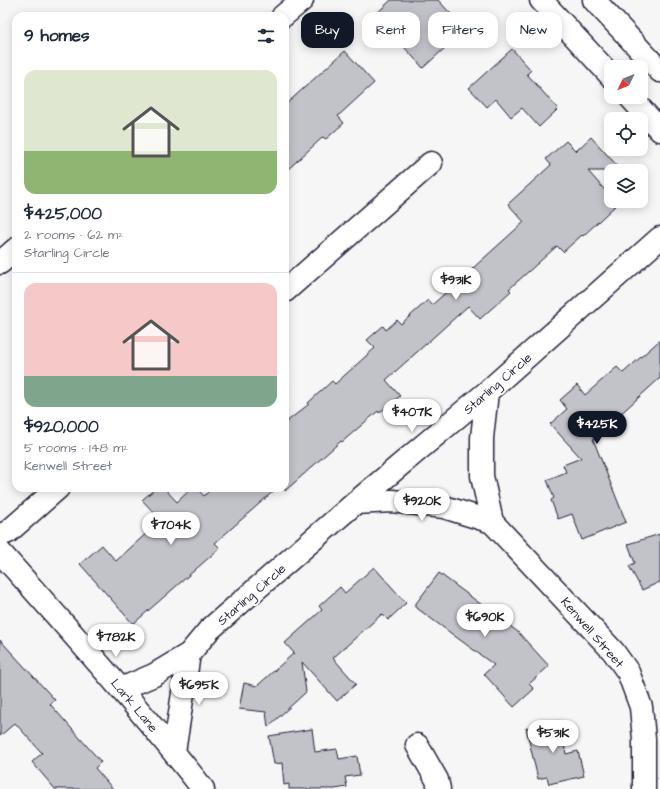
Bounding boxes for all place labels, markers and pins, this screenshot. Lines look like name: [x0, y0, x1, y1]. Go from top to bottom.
pin: $931K: [428, 267, 484, 301]
pin: $407K: [384, 399, 440, 433]
pin: $425K: [569, 411, 625, 445]
pin: $920K: [394, 488, 450, 522]
pin: $704K: [143, 512, 199, 546]
pin: $690K: [457, 604, 513, 638]
pin: $782K: [88, 624, 144, 658]
pin: $695K: [171, 672, 227, 706]
pin: $531K: [525, 720, 581, 754]

